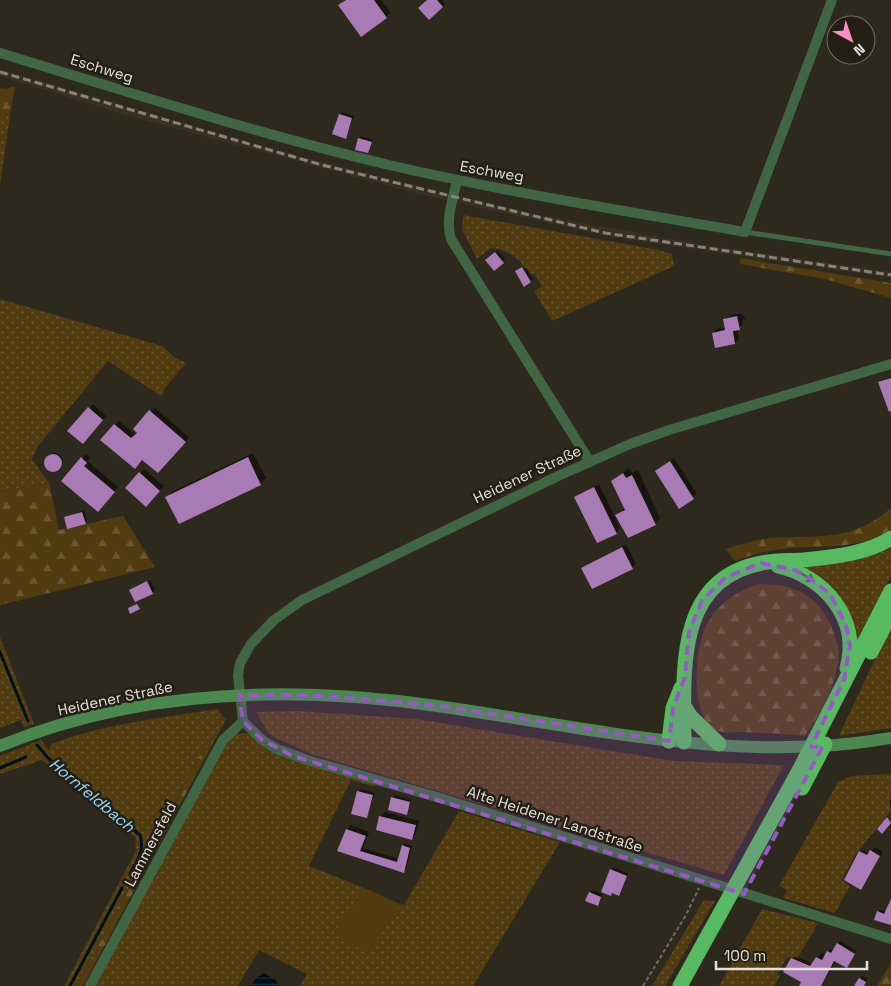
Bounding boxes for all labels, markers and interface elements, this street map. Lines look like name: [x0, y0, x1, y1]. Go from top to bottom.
north arrow: [826, 15, 876, 65]
text: N: [850, 40, 869, 60]
street label: Eschweg: [68, 49, 136, 87]
street label: Eschweg: [458, 156, 526, 186]
street label: Heidener Straße: [470, 441, 584, 507]
one-way arrow: [800, 572, 814, 582]
street label: Heidener Straße: [56, 677, 174, 719]
water label: Hornfeldbach: [45, 753, 140, 838]
street label: Alte Heidener Landstraße: [465, 782, 645, 856]
street label: Lammersfeld: [120, 798, 180, 890]
scale bar: [716, 938, 867, 970]
text: 100 m: [724, 946, 766, 965]

